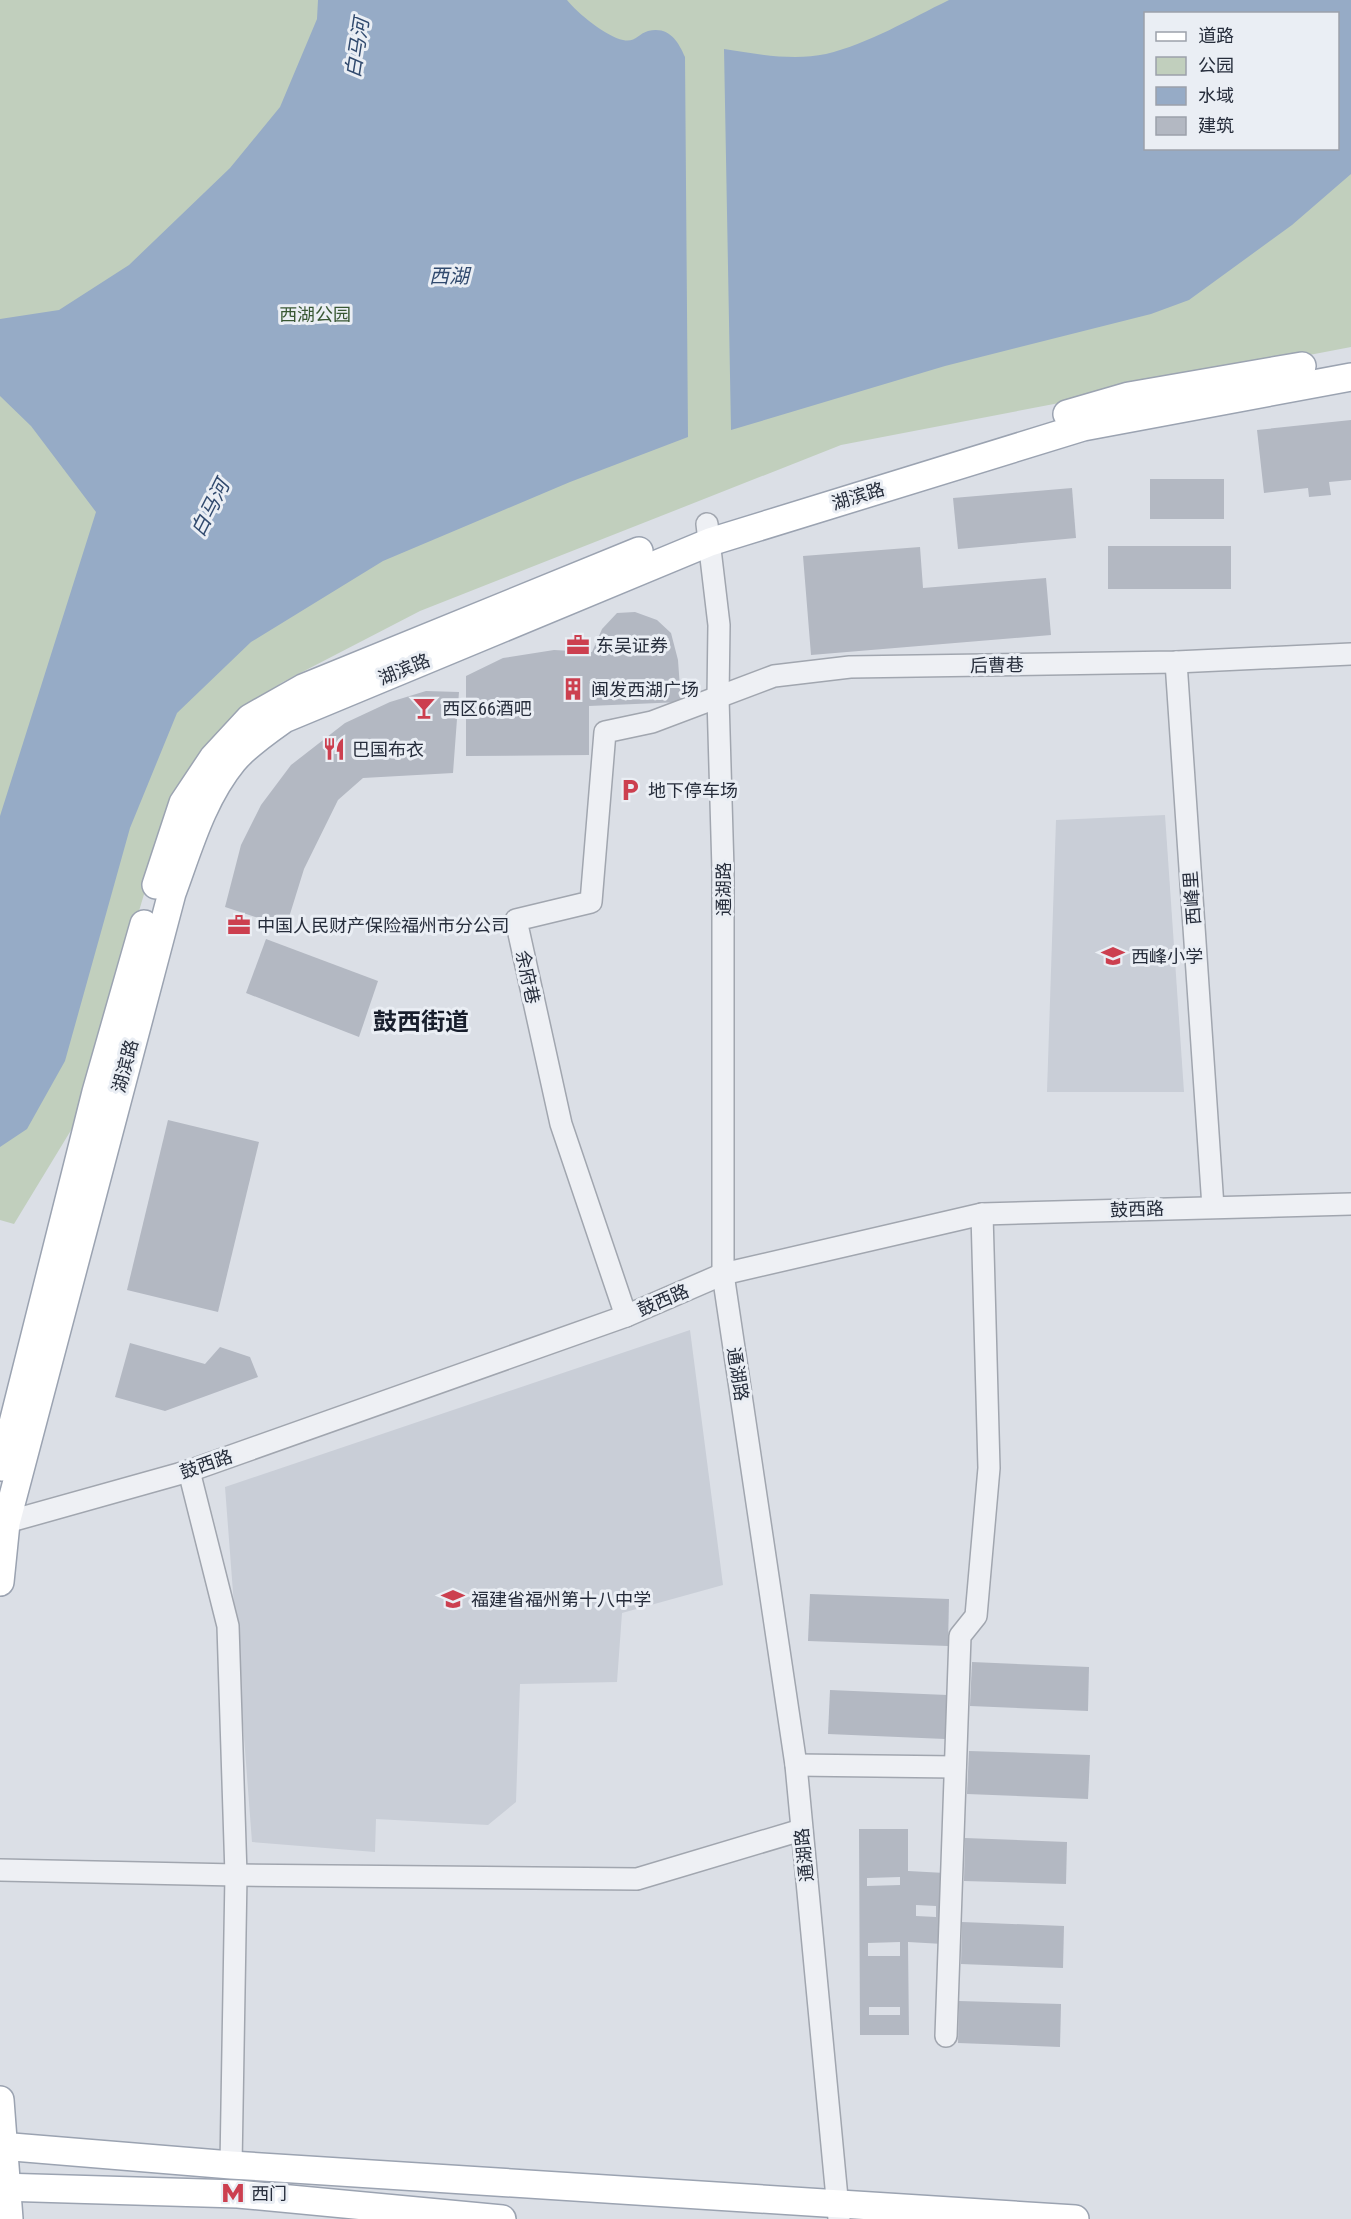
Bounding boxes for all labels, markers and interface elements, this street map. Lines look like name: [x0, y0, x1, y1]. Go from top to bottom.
legend: [1144, 12, 1339, 150]
water label: 白马河: [340, 13, 374, 80]
text: 道路: [1198, 25, 1234, 46]
text: 公园: [1198, 55, 1234, 76]
text: 水域: [1198, 85, 1234, 106]
text: 建筑: [1198, 115, 1234, 136]
water label: 西湖: [429, 264, 472, 288]
park label: 西湖公园: [279, 304, 351, 325]
water label: 白马河: [186, 472, 236, 540]
street label: 湖滨路: [829, 478, 887, 514]
office icon: 东吴证券: [565, 632, 591, 658]
place label: 东吴证券: [596, 635, 668, 656]
street label: 湖滨路: [375, 649, 433, 689]
street label: 后曹巷: [970, 654, 1024, 676]
building icon: 闽发西湖广场: [560, 676, 586, 702]
place label: 闽发西湖广场: [591, 679, 699, 700]
bar icon: 西区66酒吧: [411, 695, 437, 721]
place label: 西区66酒吧: [442, 698, 532, 719]
restaurant icon: 巴国布衣: [321, 736, 347, 762]
place label: 巴国布衣: [352, 739, 424, 760]
parking icon: 地下停车场: [617, 777, 643, 803]
place label: 地下停车场: [648, 780, 738, 801]
street label: 通湖路: [713, 862, 734, 916]
street label: 西峰里: [1180, 870, 1204, 926]
office icon: 中国人民财产保险福州市分公司: [226, 912, 252, 938]
place label: 中国人民财产保险福州市分公司: [257, 915, 509, 936]
school or university icon: 西峰小学: [1100, 943, 1126, 969]
place label: 西峰小学: [1131, 946, 1203, 967]
street label: 余府巷: [512, 948, 544, 1006]
district label: 鼓西街道: [373, 1008, 469, 1036]
street label: 湖滨路: [108, 1037, 142, 1095]
street label: 鼓西路: [1110, 1198, 1164, 1220]
street label: 鼓西路: [634, 1280, 692, 1320]
street label: 通湖路: [723, 1346, 753, 1402]
street label: 鼓西路: [177, 1445, 235, 1483]
school or university icon: 福建省福州第十八中学: [440, 1586, 466, 1612]
place label: 福建省福州第十八中学: [471, 1589, 651, 1610]
street label: 通湖路: [791, 1827, 817, 1883]
metro station icon: 西门: [220, 2180, 246, 2206]
place label: 西门: [251, 2183, 287, 2204]

